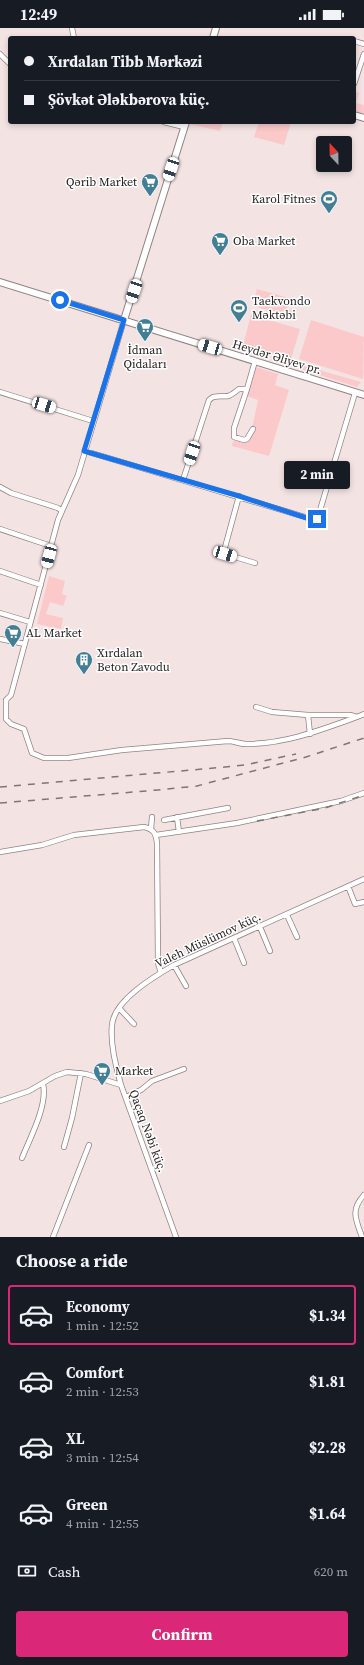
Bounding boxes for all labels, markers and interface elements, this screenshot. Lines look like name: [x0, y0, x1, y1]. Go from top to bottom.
text: 12:49: [20, 4, 57, 25]
text: Xırdalan Tibb Mərkəzi: [48, 51, 202, 72]
text: Şövkət Ələkbərova küç.: [48, 89, 209, 110]
north arrow: [316, 136, 352, 172]
map controls: [316, 136, 352, 172]
car: [162, 156, 180, 182]
supermarket icon: Qərib Market: [140, 172, 160, 197]
place label: Qərib Market: [66, 174, 137, 190]
sports icon: Karol Fitnes: [319, 189, 339, 214]
place label: Karol Fitnes: [251, 191, 316, 207]
supermarket icon: Oba Market: [210, 231, 230, 256]
place label: Oba Market: [233, 233, 295, 249]
car: [125, 278, 143, 304]
route start: [51, 291, 69, 309]
place label: Taekvondo Məktəbi: [252, 293, 311, 323]
sports icon: Taekvondo Məktəbi: [229, 298, 249, 323]
supermarket icon: İdman Qidaları: [135, 317, 155, 342]
street label: Heydər Əliyev pr.: [231, 336, 323, 378]
car: [197, 338, 223, 356]
place label: İdman Qidaları: [123, 342, 167, 372]
car: [31, 396, 57, 414]
car: [183, 440, 201, 466]
callout: 2 min: [284, 461, 350, 489]
text: 2 min: [300, 466, 334, 483]
route end: [308, 510, 326, 528]
car: [40, 543, 58, 569]
car: [212, 545, 238, 563]
supermarket icon: AL Market: [3, 623, 23, 648]
place label: AL Market: [26, 625, 82, 641]
place label: Xırdalan Beton Zavodu: [97, 645, 170, 675]
building icon: Xırdalan Beton Zavodu: [74, 650, 94, 675]
street label: Valeh Müslümov küç.: [152, 908, 264, 972]
supermarket icon: Market: [92, 1061, 112, 1086]
place label: Market: [115, 1063, 153, 1079]
street label: Qaçaq Nəbi küç.: [126, 1087, 170, 1175]
text: Choose a ride: [16, 1248, 128, 1273]
text: Economy: [66, 1296, 130, 1317]
icon: car: [18, 1297, 54, 1333]
text: $1.34: [309, 1305, 346, 1326]
text: 1 min · 12:52: [66, 1317, 139, 1334]
text: Comfort: [66, 1362, 124, 1383]
icon: car: [18, 1363, 54, 1399]
text: $1.81: [309, 1371, 346, 1392]
text: 2 min · 12:53: [66, 1383, 139, 1400]
text: XL: [66, 1428, 85, 1449]
icon: car: [18, 1429, 54, 1465]
text: $2.28: [309, 1437, 346, 1458]
text: 3 min · 12:54: [66, 1449, 139, 1466]
text: Green: [66, 1494, 108, 1515]
icon: car: [18, 1495, 54, 1531]
text: $1.64: [309, 1503, 346, 1524]
text: 4 min · 12:55: [66, 1515, 139, 1532]
icon: cash: [16, 1560, 38, 1582]
text: Cash: [48, 1561, 80, 1582]
text: 620 m: [314, 1563, 348, 1580]
button: Confirm: [16, 1611, 348, 1657]

